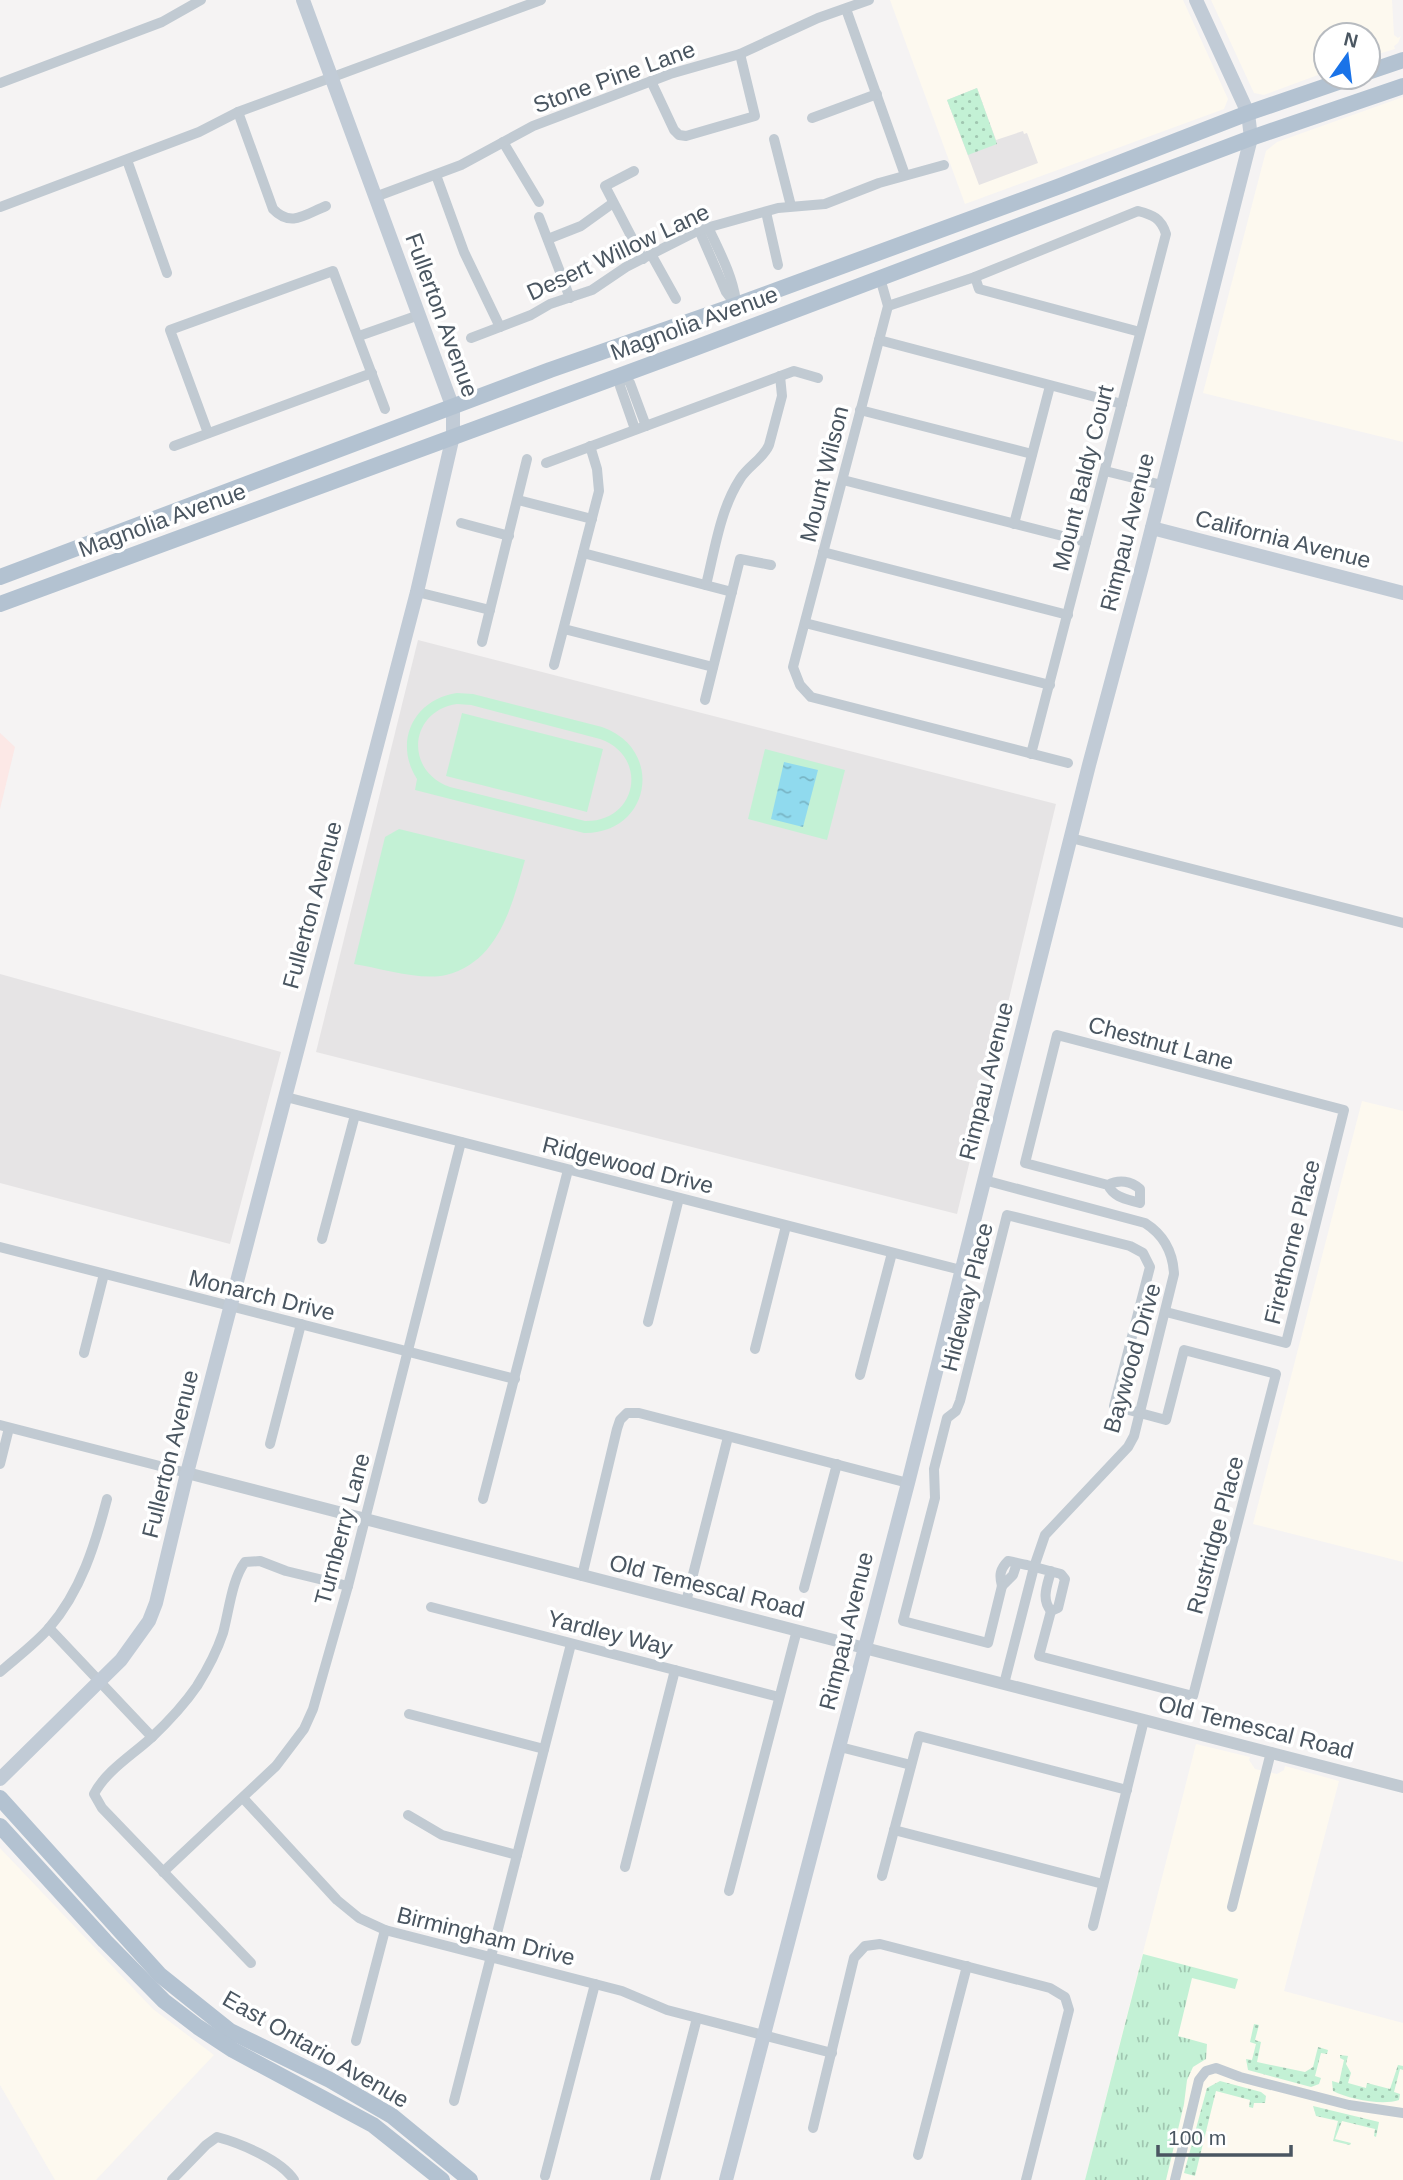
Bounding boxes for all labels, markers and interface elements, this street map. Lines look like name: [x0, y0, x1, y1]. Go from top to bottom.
north arrow: [1312, 21, 1382, 91]
text: N: [1342, 28, 1360, 52]
street label: Stone Pine Lane: [530, 36, 698, 118]
street label: Desert Willow Lane: [523, 198, 713, 306]
street label: Fullerton Avenue: [400, 230, 484, 400]
street label: Magnolia Avenue: [607, 281, 781, 365]
street label: Mount Baldy Court: [1047, 382, 1119, 574]
street label: Mount Wilson: [795, 403, 853, 545]
street label: Rimpau Avenue: [1095, 450, 1159, 614]
street label: Magnolia Avenue: [75, 478, 249, 562]
street label: California Avenue: [1193, 505, 1373, 573]
street label: Fullerton Avenue: [277, 818, 347, 992]
street label: Rimpau Avenue: [954, 999, 1018, 1163]
street label: Chestnut Lane: [1085, 1011, 1237, 1075]
street label: Ridgewood Drive: [540, 1131, 716, 1199]
street label: Firethorne Place: [1259, 1157, 1325, 1327]
street label: Hideway Place: [936, 1220, 998, 1374]
street label: Monarch Drive: [186, 1264, 338, 1326]
street label: Baywood Drive: [1098, 1280, 1166, 1436]
street label: Fullerton Avenue: [137, 1367, 203, 1541]
street label: Turnberry Lane: [309, 1450, 375, 1608]
street label: Rustridge Place: [1181, 1453, 1249, 1617]
street label: Old Temescal Road: [607, 1549, 807, 1623]
street label: Rimpau Avenue: [814, 1549, 878, 1713]
street label: Yardley Way: [545, 1605, 676, 1661]
street label: Old Temescal Road: [1156, 1690, 1356, 1764]
street label: Birmingham Drive: [394, 1901, 578, 1971]
street label: East Ontario Avenue: [218, 1985, 414, 2113]
scale bar: [1158, 2114, 1291, 2158]
text: 100 m: [1168, 2126, 1226, 2149]

